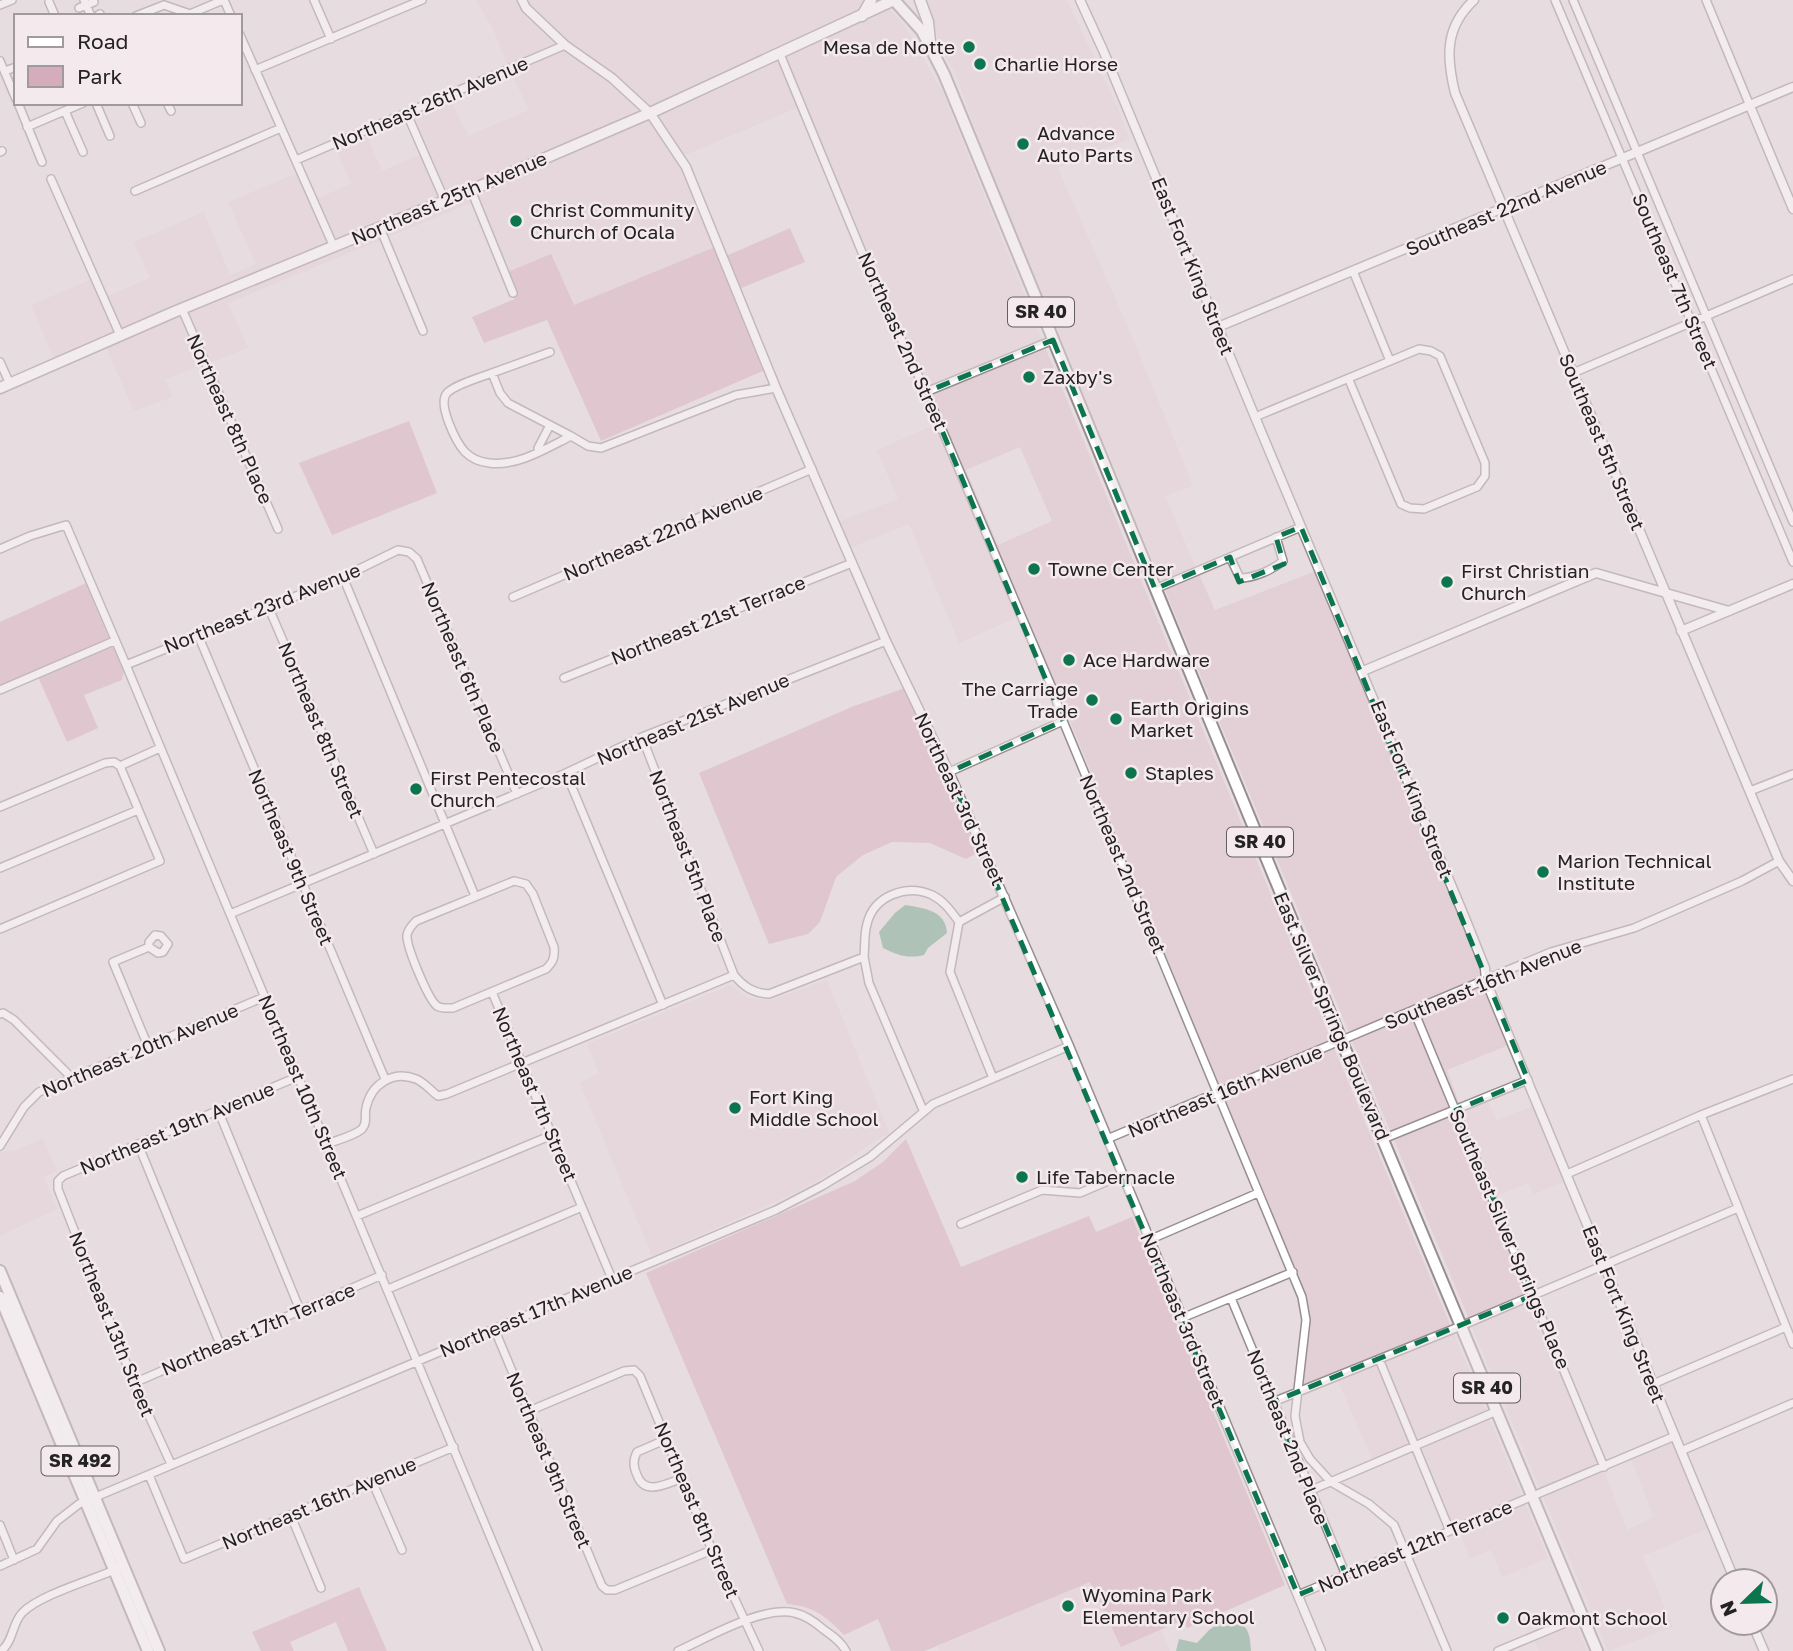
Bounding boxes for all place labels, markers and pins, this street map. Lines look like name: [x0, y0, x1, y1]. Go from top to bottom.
place label: Mesa de Notte: [823, 35, 955, 58]
marker: Mesa de Notte: [961, 39, 977, 55]
place label: Charlie Horse: [994, 52, 1118, 75]
marker: Charlie Horse: [972, 56, 988, 72]
place label: Advance Auto Parts: [1037, 121, 1133, 166]
marker: Advance Auto Parts: [1015, 136, 1031, 152]
place label: Christ Community Church of Ocala: [530, 198, 695, 243]
marker: Christ Community Church of Ocala: [508, 213, 524, 229]
place label: Zaxby's: [1043, 365, 1113, 388]
marker: Zaxby's: [1021, 369, 1037, 385]
place label: Towne Center: [1048, 557, 1174, 580]
place label: First Christian Church: [1461, 559, 1590, 604]
marker: Towne Center: [1026, 561, 1042, 577]
marker: First Christian Church: [1439, 574, 1455, 590]
place label: Ace Hardware: [1083, 648, 1210, 671]
marker: Ace Hardware: [1061, 652, 1077, 668]
place label: The Carriage Trade: [962, 677, 1078, 722]
marker: The Carriage Trade: [1084, 692, 1100, 708]
place label: Earth Origins Market: [1130, 696, 1249, 741]
marker: Earth Origins Market: [1108, 711, 1124, 727]
place label: Staples: [1145, 761, 1214, 784]
marker: Staples: [1123, 765, 1139, 781]
place label: First Pentecostal Church: [430, 766, 586, 811]
marker: First Pentecostal Church: [408, 781, 424, 797]
place label: Marion Technical Institute: [1557, 849, 1712, 894]
marker: Marion Technical Institute: [1535, 864, 1551, 880]
place label: Fort King Middle School: [749, 1085, 879, 1130]
marker: Fort King Middle School: [727, 1100, 743, 1116]
place label: Life Tabernacle: [1036, 1165, 1175, 1188]
marker: Life Tabernacle: [1014, 1169, 1030, 1185]
place label: Wyomina Park Elementary School: [1082, 1583, 1255, 1628]
marker: Wyomina Park Elementary School: [1060, 1598, 1076, 1614]
place label: Oakmont School: [1517, 1606, 1668, 1629]
marker: Oakmont School: [1495, 1610, 1511, 1626]

